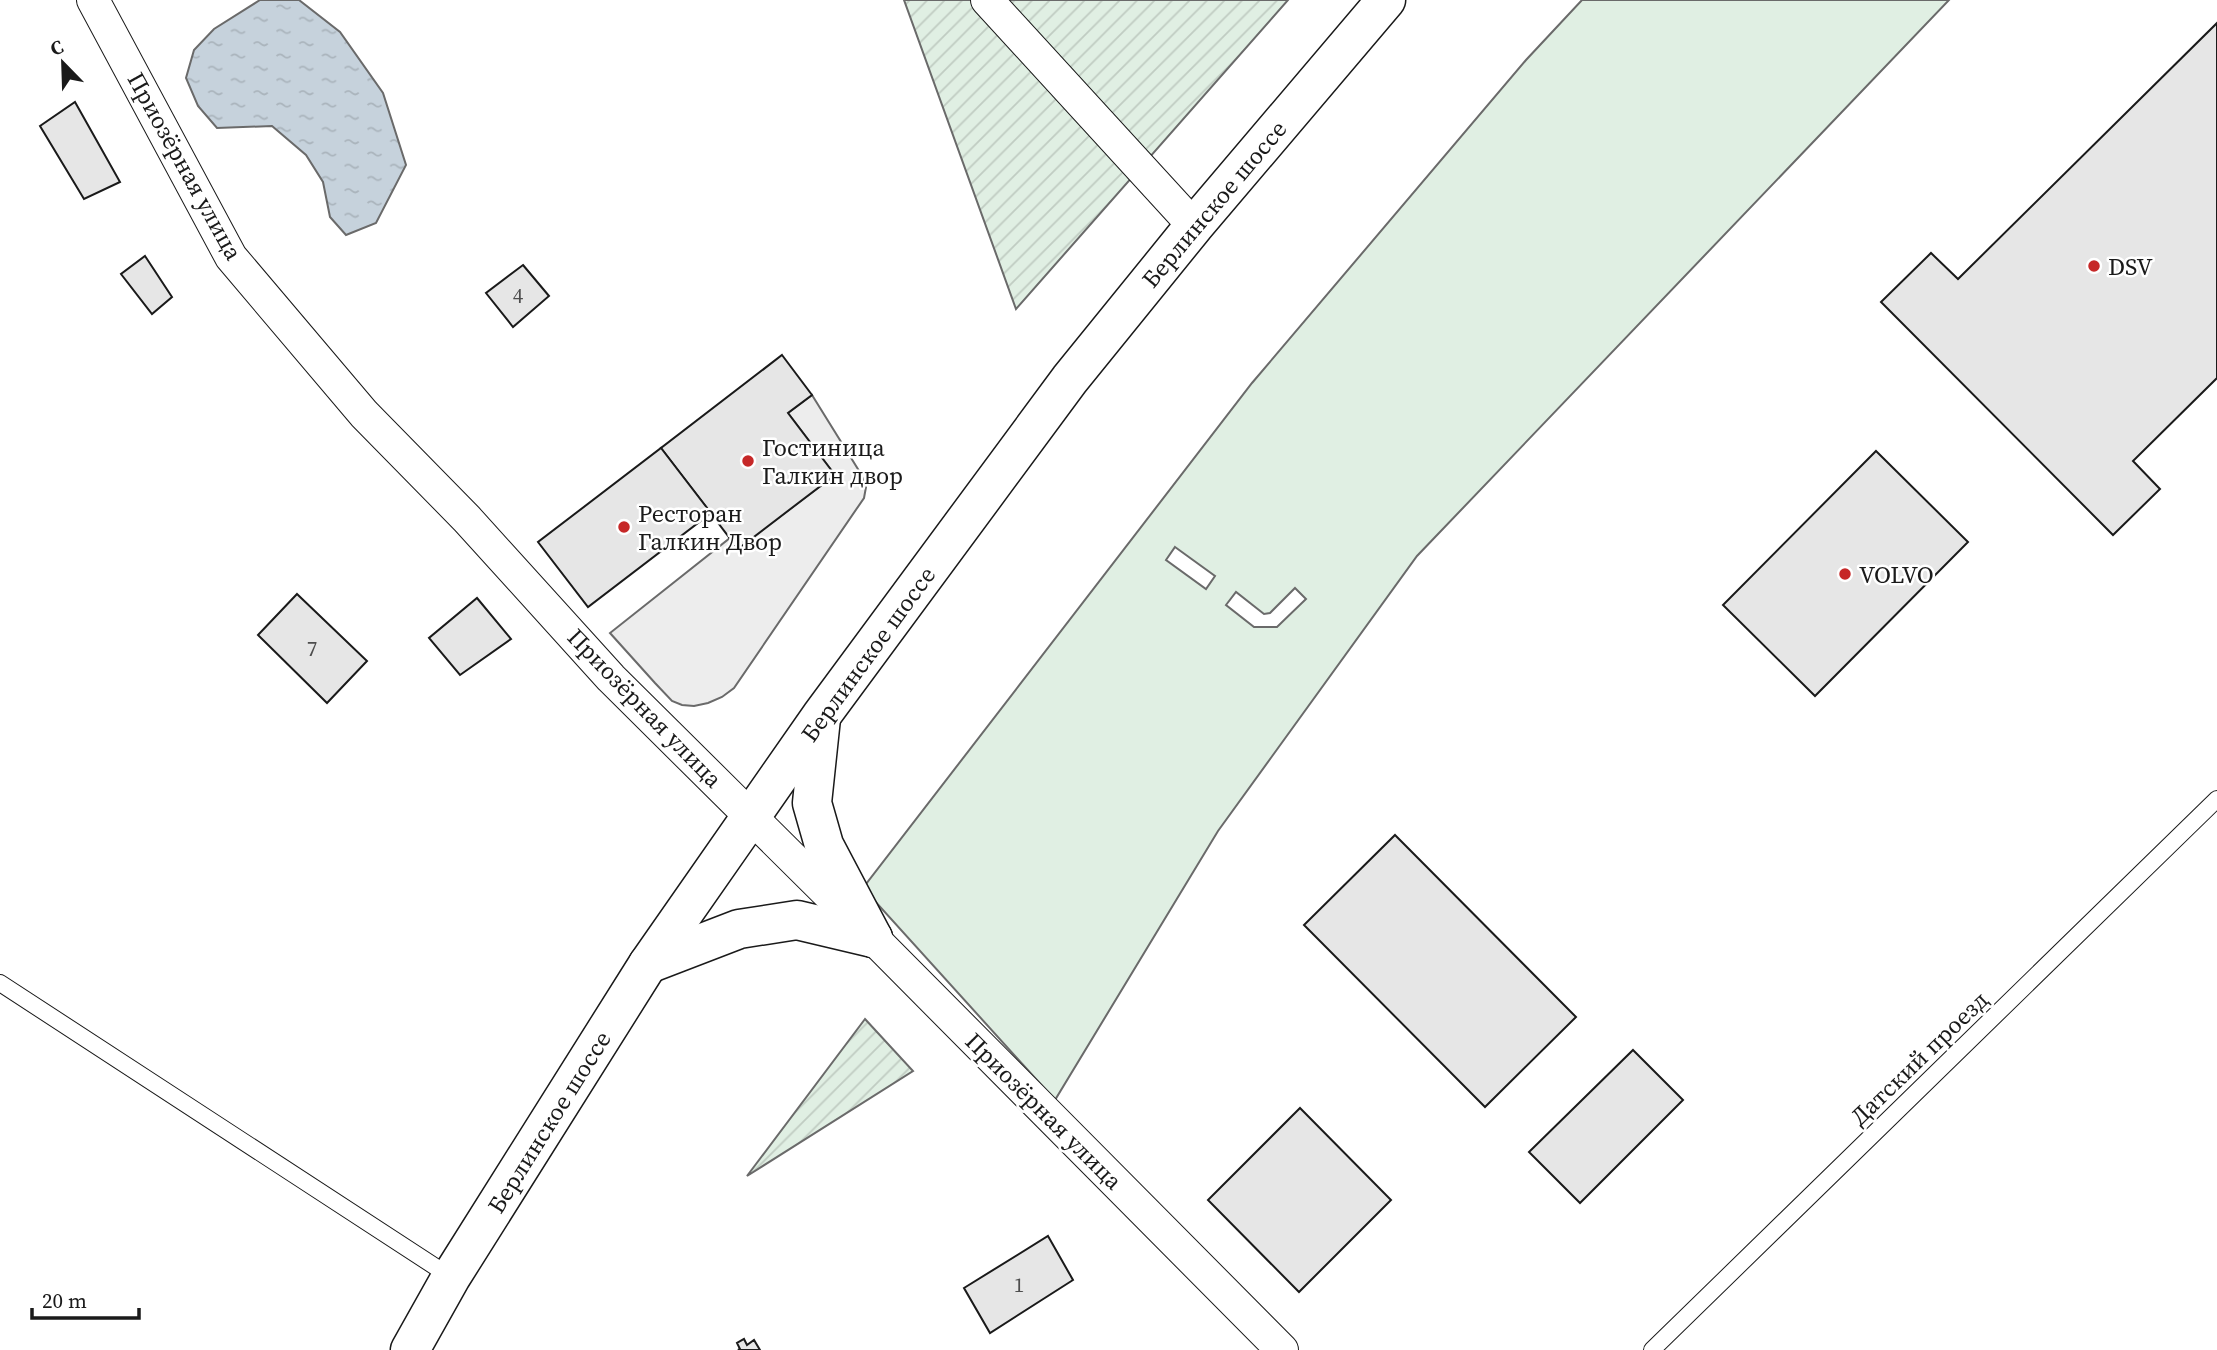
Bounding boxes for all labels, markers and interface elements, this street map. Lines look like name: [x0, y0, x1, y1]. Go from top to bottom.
north arrow: [28, 28, 98, 98]
text: С: [46, 33, 67, 62]
street label: Приозёрная улица: [120, 66, 251, 266]
street label: Берлинское шоссе: [1134, 113, 1294, 295]
place label: DSV: [2108, 250, 2153, 283]
marker: DSV: [2086, 258, 2102, 274]
house number: 4: [513, 281, 524, 310]
place label: Гостиница Галкин двор: [762, 431, 903, 492]
marker: Гостиница Галкин двор: [740, 453, 756, 469]
place label: Ресторан Галкин Двор: [638, 497, 782, 558]
marker: Ресторан Галкин Двор: [616, 519, 632, 535]
place label: VOLVO: [1859, 558, 1934, 591]
street label: Берлинское шоссе: [793, 560, 943, 748]
marker: VOLVO: [1837, 566, 1853, 582]
street label: Приозёрная улица: [560, 621, 730, 796]
house number: 7: [307, 634, 317, 663]
street label: Датский проезд: [1843, 984, 1995, 1132]
street label: Берлинское шоссе: [480, 1025, 618, 1219]
street label: Приозёрная улица: [958, 1025, 1130, 1197]
house number: 1: [1014, 1270, 1024, 1299]
scale bar: [32, 1276, 138, 1320]
text: 20 m: [42, 1286, 87, 1315]

